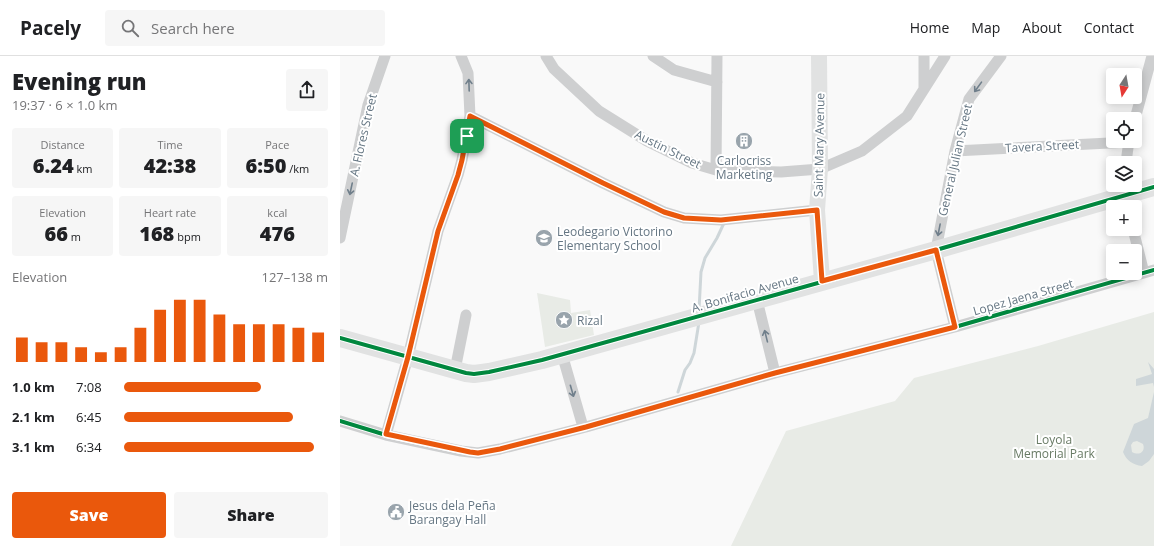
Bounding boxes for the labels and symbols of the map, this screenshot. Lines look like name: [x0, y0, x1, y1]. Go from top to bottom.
north arrow: [1106, 68, 1142, 104]
one-way arrow: [465, 79, 472, 92]
one-way arrow: [974, 82, 982, 93]
street label: A. Flores Street: [345, 92, 381, 178]
street label: Saint Mary Avenue: [810, 92, 828, 197]
street label: General Julian Street: [934, 102, 976, 218]
pin: [450, 119, 484, 153]
street label: Austin Street: [632, 126, 704, 172]
building icon: Carlocriss Marketing: [734, 131, 754, 151]
street label: Tavera Street: [1004, 136, 1080, 156]
place label: Carlocriss Marketing: [716, 152, 773, 183]
one-way arrow: [346, 182, 354, 195]
place label: Leodegario Victorino Elementary School: [557, 223, 673, 254]
one-way arrow: [935, 223, 943, 236]
school or university icon: Leodegario Victorino Elementary School: [534, 228, 554, 248]
street label: A. Bonifacio Avenue: [689, 269, 801, 316]
street label: Lopez Jaena Street: [971, 275, 1075, 319]
place icon: Rizal: [554, 310, 574, 330]
place label: Rizal: [577, 312, 603, 329]
one-way arrow: [761, 330, 769, 343]
one-way arrow: [569, 384, 576, 397]
park label: Loyola Memorial Park: [1013, 431, 1096, 462]
place label: Jesus dela Peña Barangay Hall: [408, 497, 496, 528]
public building icon: Jesus dela Peña Barangay Hall: [386, 502, 406, 522]

